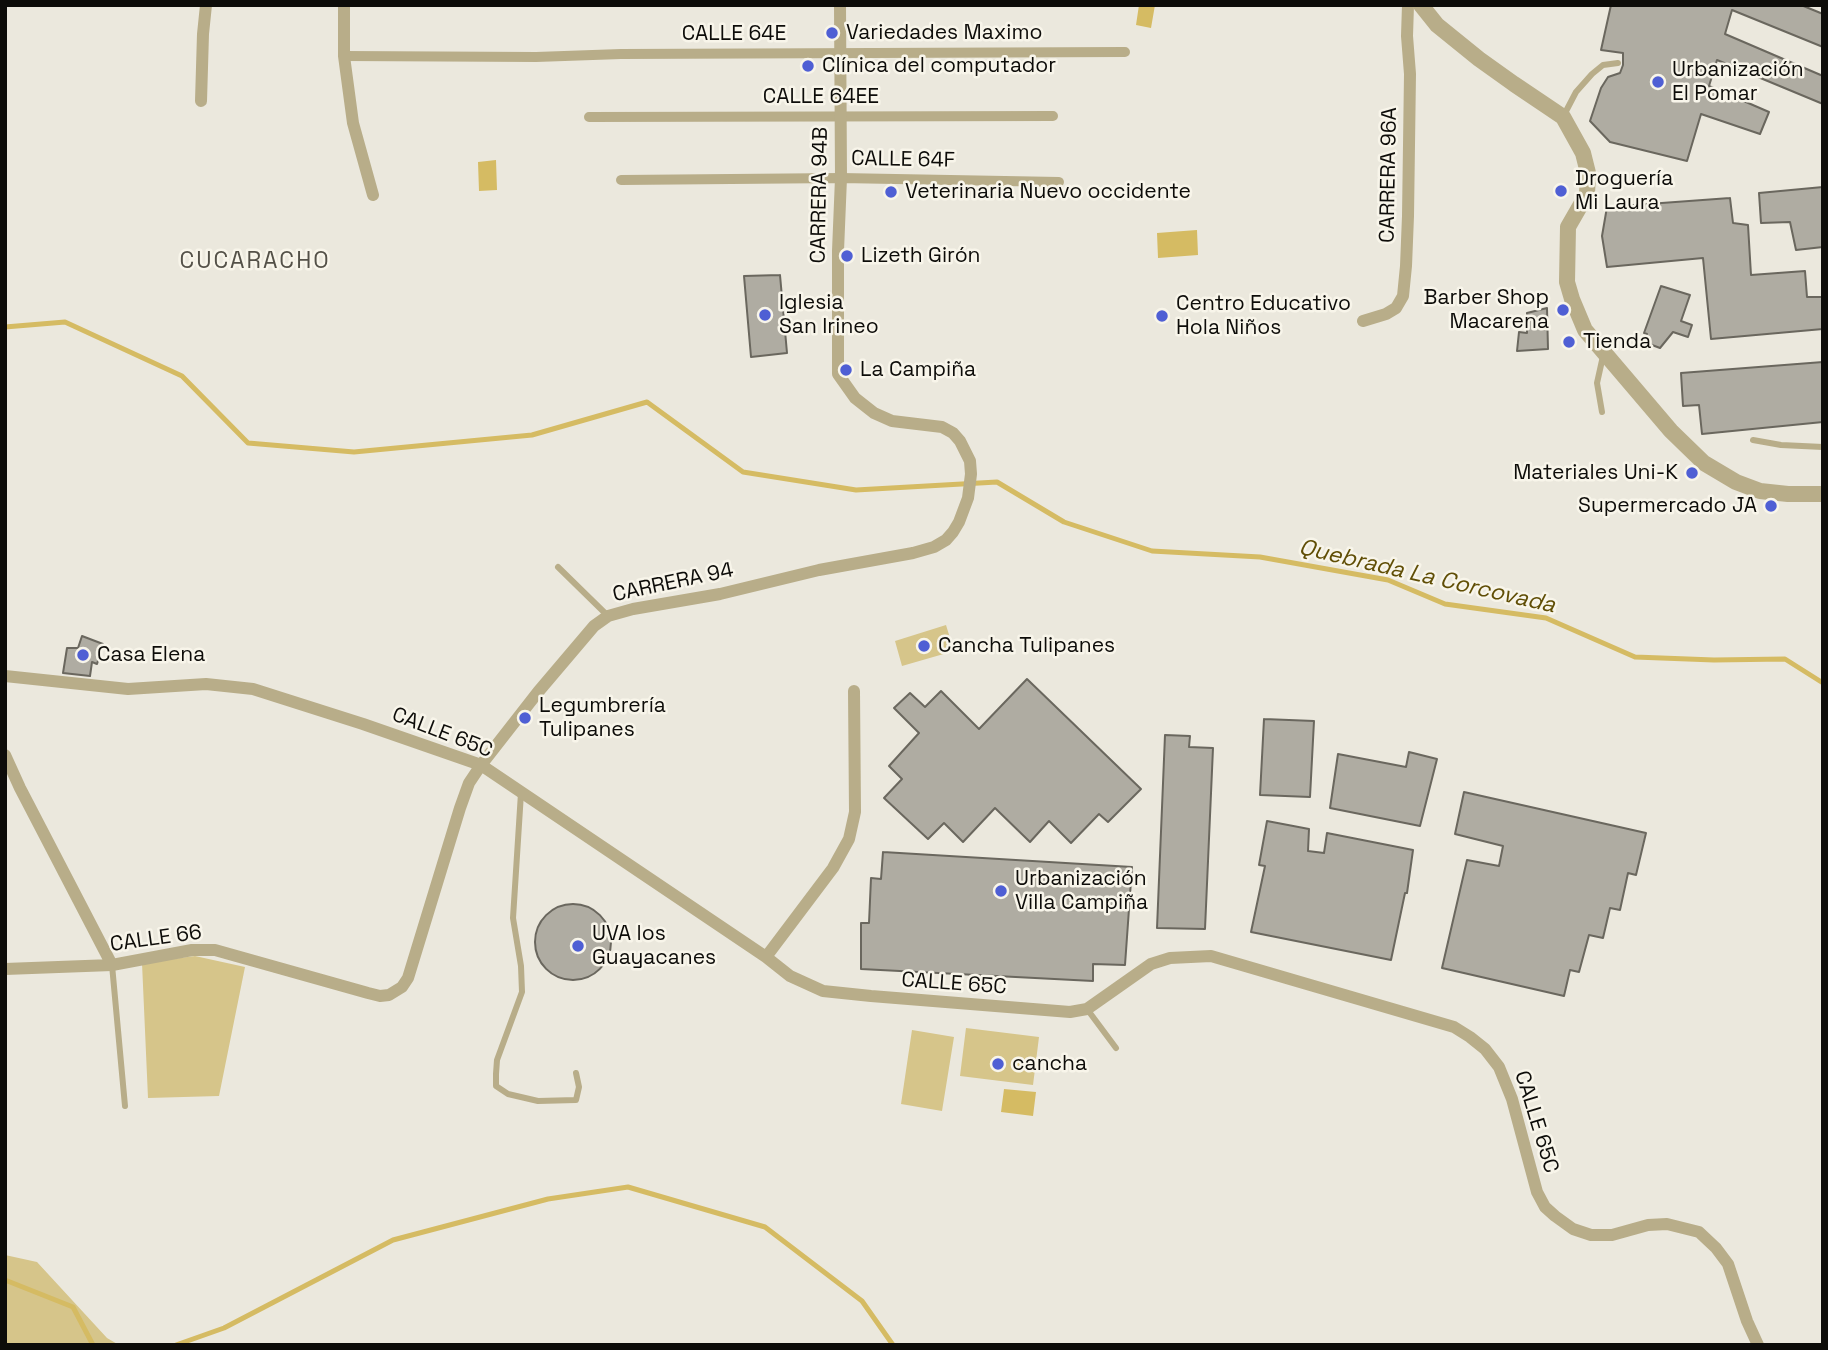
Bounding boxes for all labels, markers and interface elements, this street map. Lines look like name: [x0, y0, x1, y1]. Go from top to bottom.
place label: Variedades Maximo: [846, 20, 1042, 46]
street label: CALLE 64E: [682, 21, 786, 47]
marker: Variedades Maximo: [824, 25, 840, 41]
place label: Clínica del computador: [822, 53, 1056, 79]
place label: Urbanización El Pomar: [1672, 57, 1804, 107]
marker: Clínica del computador: [800, 58, 816, 74]
marker: Urbanización El Pomar: [1650, 74, 1666, 90]
street label: CALLE 64EE: [763, 84, 879, 110]
street label: CARRERA 96A: [1375, 107, 1403, 243]
street label: CARRERA 94B: [806, 126, 834, 264]
street label: CALLE 64F: [851, 146, 955, 174]
place label: Droguería Mi Laura: [1575, 166, 1673, 216]
place label: Veterinaria Nuevo occidente: [905, 179, 1191, 205]
marker: Droguería Mi Laura: [1553, 183, 1569, 199]
marker: Veterinaria Nuevo occidente: [883, 184, 899, 200]
place label: Lizeth Girón: [861, 243, 980, 269]
district label: CUCARACHO: [181, 248, 329, 276]
marker: Lizeth Girón: [839, 248, 855, 264]
place label: Barber Shop Macarena: [1424, 285, 1549, 335]
place label: Iglesia San Irineo: [779, 290, 879, 340]
place label: Centro Educativo Hola Niños: [1176, 291, 1351, 341]
marker: Barber Shop Macarena: [1555, 302, 1571, 318]
marker: Iglesia San Irineo: [757, 307, 773, 323]
marker: Centro Educativo Hola Niños: [1154, 308, 1170, 324]
place label: Tienda: [1583, 329, 1651, 355]
marker: Tienda: [1561, 334, 1577, 350]
place label: La Campiña: [860, 357, 976, 383]
marker: La Campiña: [838, 362, 854, 378]
place label: Materiales Uni-K: [1513, 460, 1678, 486]
marker: Materiales Uni-K: [1684, 465, 1700, 481]
place label: Supermercado JA: [1578, 493, 1757, 519]
marker: Supermercado JA: [1763, 498, 1779, 514]
water label: Quebrada La Corcovada: [1296, 534, 1558, 620]
street label: CARRERA 94: [610, 558, 736, 608]
place label: Cancha Tulipanes: [938, 633, 1115, 659]
marker: Cancha Tulipanes: [916, 638, 932, 654]
place label: Casa Elena: [97, 642, 205, 668]
marker: Casa Elena: [75, 647, 91, 663]
place label: Legumbrería Tulipanes: [539, 693, 666, 743]
street label: CALLE 65C: [388, 702, 496, 764]
marker: Legumbrería Tulipanes: [517, 710, 533, 726]
place label: Urbanización Villa Campiña: [1015, 866, 1148, 916]
marker: Urbanización Villa Campiña: [993, 883, 1009, 899]
street label: CALLE 66: [108, 920, 204, 958]
place label: UVA los Guayacanes: [592, 921, 716, 971]
marker: UVA los Guayacanes: [570, 938, 586, 954]
street label: CALLE 65C: [900, 968, 1008, 1000]
place label: cancha: [1012, 1051, 1087, 1077]
marker: cancha: [990, 1056, 1006, 1072]
street label: CALLE 65C: [1509, 1068, 1563, 1176]

